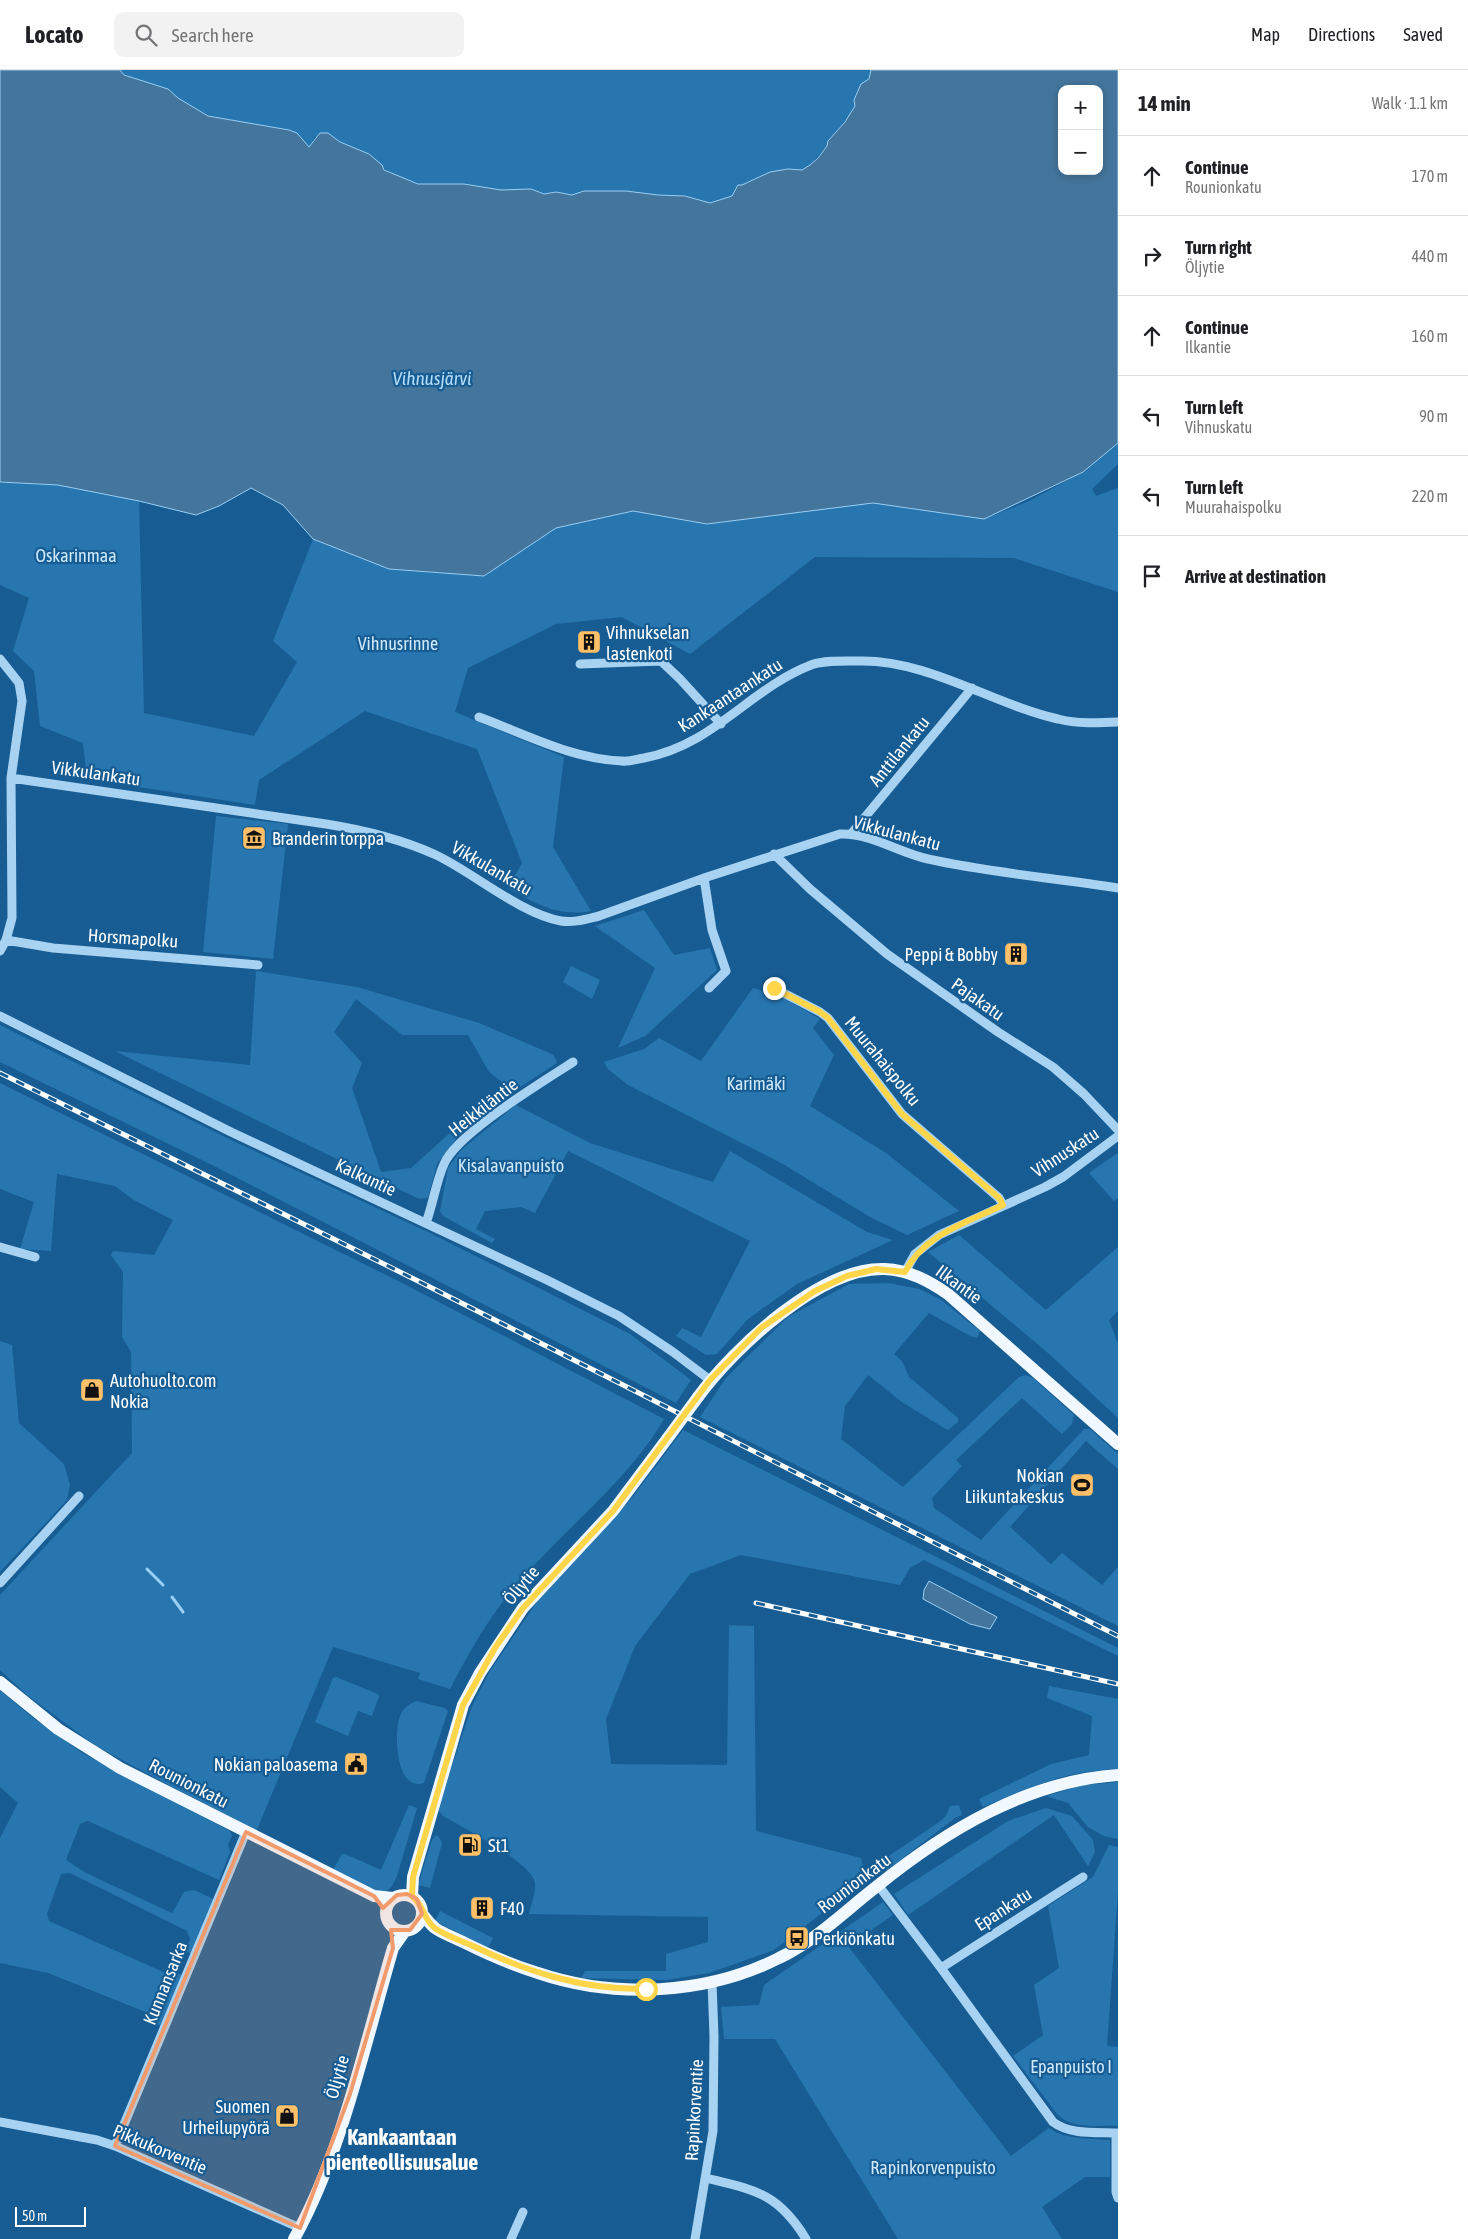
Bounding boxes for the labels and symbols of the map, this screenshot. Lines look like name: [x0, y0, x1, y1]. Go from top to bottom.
water label: Vihnusjärvi: [392, 367, 472, 389]
park label: Oskarinmaa: [35, 545, 117, 566]
place label: Vihnukselan lastenkoti: [606, 622, 689, 664]
building icon: Vihnukselan lastenkoti: [576, 629, 602, 655]
park label: Vihnusrinne: [358, 633, 438, 654]
street label: Kankaantaankatu: [674, 654, 786, 736]
street label: Anttilankatu: [864, 712, 934, 790]
street label: Vikkulankatu: [50, 756, 142, 790]
street label: Vikkulankatu: [851, 811, 943, 855]
museum icon: Branderin torppa: [241, 825, 267, 851]
place label: Branderin torppa: [272, 828, 384, 849]
street label: Vikkulankatu: [448, 837, 536, 899]
street label: Horsmapolku: [87, 924, 179, 952]
building icon: Peppi & Bobby: [1003, 941, 1029, 967]
place label: Peppi & Bobby: [904, 944, 998, 965]
street label: Pajakatu: [948, 973, 1008, 1025]
route end: [763, 977, 786, 1000]
street label: Muurahaispolku: [841, 1012, 925, 1110]
park label: Karimäki: [726, 1073, 786, 1094]
street label: Heikkiläntie: [444, 1074, 522, 1140]
street label: Vihnuskatu: [1028, 1123, 1102, 1181]
street label: Kalkuntie: [332, 1154, 400, 1200]
park label: Kisalavanpuisto: [458, 1155, 564, 1176]
street label: Ilkantie: [932, 1260, 986, 1308]
place label: Autohuolto.com Nokia: [110, 1370, 216, 1412]
shop icon: Autohuolto.com Nokia: [79, 1377, 105, 1403]
place label: Nokian Liikuntakeskus: [965, 1465, 1064, 1507]
sports icon: Nokian Liikuntakeskus: [1069, 1472, 1095, 1498]
street label: Öljytie: [499, 1561, 543, 1609]
public building icon: Nokian paloasema: [343, 1751, 369, 1777]
street label: Rounionkatu: [146, 1754, 232, 1812]
place label: Nokian paloasema: [214, 1754, 338, 1775]
fuel station icon: St1: [457, 1832, 483, 1858]
place label: St1: [488, 1835, 509, 1856]
street label: Rounionkatu: [813, 1849, 895, 1917]
street label: Epankatu: [971, 1883, 1035, 1935]
building icon: F40: [469, 1895, 495, 1921]
place label: F40: [500, 1898, 524, 1919]
bus stop icon: Perkiönkatu: [784, 1925, 810, 1951]
place label: Perkiönkatu: [814, 1928, 895, 1949]
street label: Kunnansarka: [139, 1938, 191, 2028]
route start: [635, 1978, 658, 2001]
street label: Öljytie: [321, 2053, 353, 2101]
park label: Epanpuisto I: [1030, 2056, 1112, 2077]
street label: Rapinkorventie: [681, 2059, 707, 2161]
place label: Suomen Urheilupyörä: [182, 2096, 270, 2138]
shop icon: Suomen Urheilupyörä: [274, 2103, 300, 2129]
street label: Pikkukorventie: [110, 2120, 210, 2178]
district label: Kankaantaan pienteollisuusalue: [326, 2124, 478, 2175]
park label: Rapinkorvenpuisto: [870, 2157, 996, 2178]
scale bar: [15, 2204, 86, 2227]

